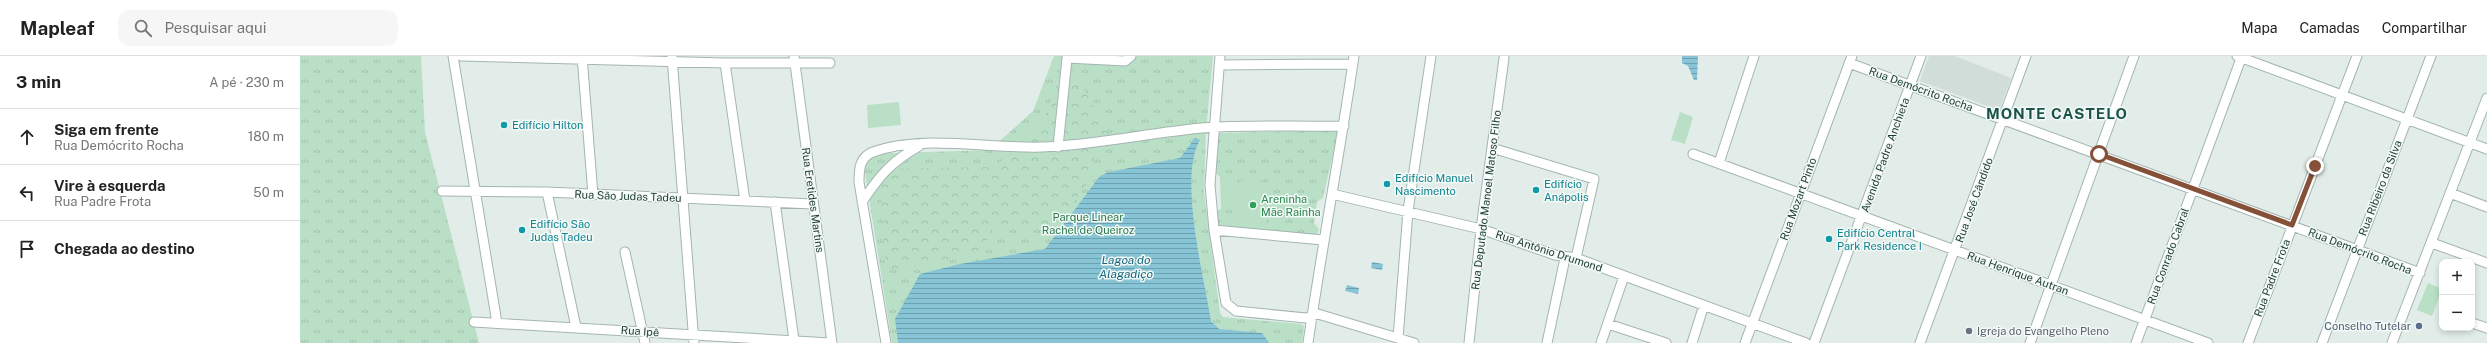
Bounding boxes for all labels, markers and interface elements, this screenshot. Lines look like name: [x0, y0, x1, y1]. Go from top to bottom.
search box: [118, 10, 398, 46]
text: Mapleaf: [20, 17, 94, 39]
icon: search: [132, 17, 154, 39]
text: Pesquisar aqui: [164, 19, 267, 36]
text: Mapa: [2241, 20, 2277, 36]
text: Camadas: [2299, 20, 2360, 36]
text: Compartilhar: [2382, 20, 2467, 36]
street label: Rua Demócrito Rocha: [1867, 65, 1975, 113]
text: 3 min: [16, 72, 61, 92]
text: A pé · 230 m: [209, 75, 284, 90]
street label: Avenida Padre Anchieta: [1859, 96, 1911, 214]
district label: MONTE CASTELO: [1986, 105, 2128, 122]
street label: Rua Deputado Manoel Matoso Filho: [1469, 109, 1503, 291]
place label: Edifício Hilton: [512, 119, 583, 131]
marker: Edifício Hilton: [499, 120, 509, 130]
text: Siga em frente: [54, 121, 159, 138]
icon: ahead: [16, 126, 38, 148]
text: 180 m: [248, 129, 284, 144]
text: Rua Demócrito Rocha: [54, 138, 184, 153]
street label: Rua Ribeiro da Silva: [2356, 139, 2404, 237]
route start: [2090, 145, 2108, 163]
street label: Rua Eretides Martins: [800, 147, 826, 254]
street label: Rua Mozart Pinto: [1777, 156, 1819, 242]
street label: Rua José Cândido: [1953, 156, 1995, 244]
route end: [2306, 157, 2324, 175]
place label: Edifício Manuel Nascimento: [1395, 172, 1474, 197]
text: Vire à esquerda: [54, 177, 166, 194]
place label: Edifício Anápolis: [1544, 178, 1589, 203]
marker: Edifício Manuel Nascimento: [1382, 179, 1392, 189]
icon: left: [16, 182, 38, 204]
text: 50 m: [253, 185, 284, 200]
marker: Edifício Anápolis: [1531, 185, 1541, 195]
street label: Rua São Judas Tadeu: [574, 188, 682, 204]
place label: Areninha Mãe Rainha: [1261, 193, 1321, 218]
text: Rua Padre Frota: [54, 194, 151, 209]
marker: Areninha Mãe Rainha: [1248, 200, 1258, 210]
street label: Rua Conrado Cabral: [2145, 206, 2191, 306]
park label: Parque Linear Rachel de Queiroz: [1042, 211, 1134, 236]
place label: Edifício São Judas Tadeu: [530, 218, 593, 243]
marker: Edifício São Judas Tadeu: [517, 225, 527, 235]
street label: Rua Demócrito Rocha: [2307, 226, 2413, 276]
place label: Edifício Central Park Residence I: [1837, 227, 1922, 252]
street label: Rua Antônio Drumond: [1494, 228, 1604, 274]
marker: Edifício Central Park Residence I: [1824, 234, 1834, 244]
street label: Rua Padre Frota: [2252, 237, 2292, 319]
icon: arrive: [16, 238, 38, 260]
text: Chegada ao destino: [54, 240, 195, 257]
street label: Rua Henrique Autran: [1966, 249, 2070, 297]
water label: Lagoa do Alagadiço: [1099, 253, 1154, 281]
map controls: [2439, 259, 2475, 331]
button: +: [2439, 259, 2475, 295]
button: −: [2439, 295, 2475, 331]
place label: Conselho Tutelar: [2324, 320, 2411, 332]
marker: Conselho Tutelar: [2414, 321, 2424, 331]
street label: Rua Ipê: [620, 324, 660, 338]
place label: Igreja do Evangelho Pleno: [1977, 325, 2109, 337]
marker: Igreja do Evangelho Pleno: [1964, 326, 1974, 336]

